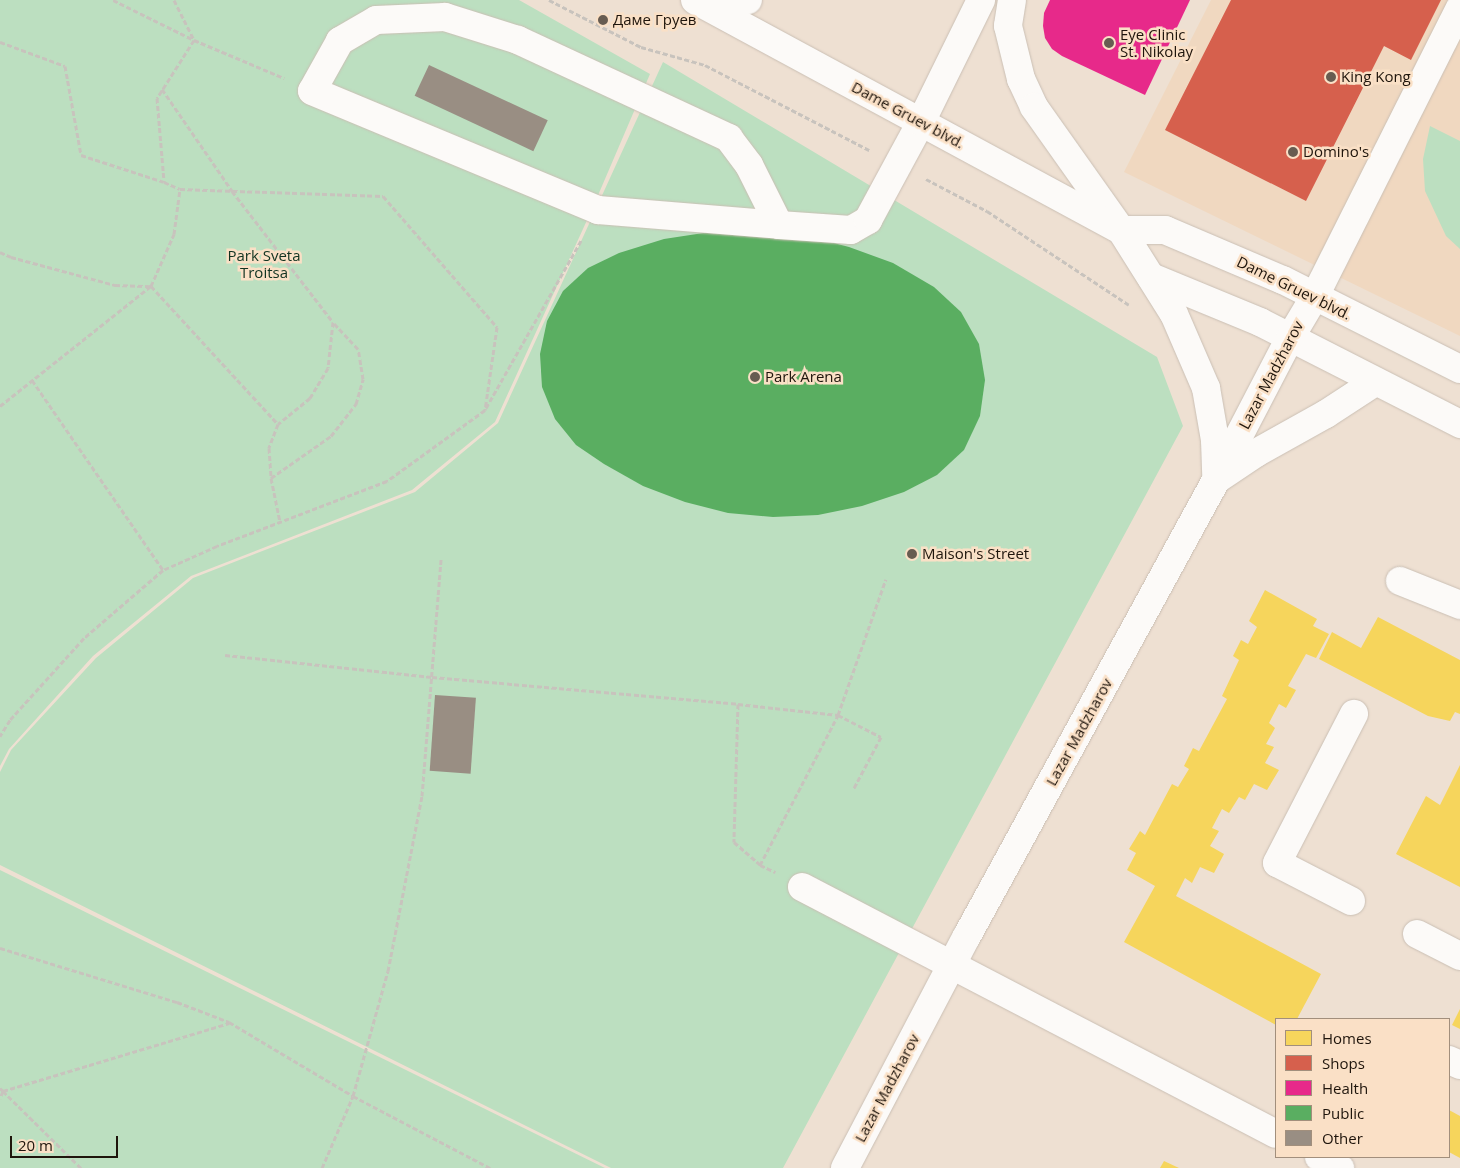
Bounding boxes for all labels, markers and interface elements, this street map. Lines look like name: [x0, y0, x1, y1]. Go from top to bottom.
place label: Даме Груев: [613, 11, 696, 29]
marker: Даме Груев: [597, 14, 609, 26]
place label: Eye Clinic St. Nikolay: [1120, 25, 1193, 60]
marker: Eye Clinic St. Nikolay: [1102, 36, 1116, 50]
place label: King Kong: [1341, 68, 1411, 86]
marker: King Kong: [1325, 71, 1337, 83]
street label: Dame Gruev blvd.: [849, 78, 967, 152]
place label: Domino's: [1303, 143, 1369, 161]
marker: Domino's: [1287, 146, 1299, 158]
park label: Park Sveta Troitsa: [227, 246, 301, 281]
street label: Dame Gruev blvd.: [1234, 253, 1354, 323]
street label: Lazar Madzharov: [1235, 318, 1307, 432]
place label: Park Arena: [765, 368, 842, 386]
marker: Park Arena: [749, 371, 761, 383]
place label: Maison's Street: [922, 545, 1029, 563]
marker: Maison's Street: [906, 548, 918, 560]
street label: Lazar Madzharov: [1042, 675, 1116, 789]
legend: [1275, 1018, 1450, 1158]
text: Homes: [1322, 1028, 1372, 1048]
street label: Lazar Madzharov: [851, 1031, 923, 1145]
text: Shops: [1322, 1053, 1365, 1073]
text: Health: [1322, 1078, 1368, 1098]
text: Public: [1322, 1103, 1364, 1123]
scale bar: [12, 1126, 120, 1158]
text: Other: [1322, 1128, 1363, 1148]
text: 20 m: [18, 1135, 53, 1155]

